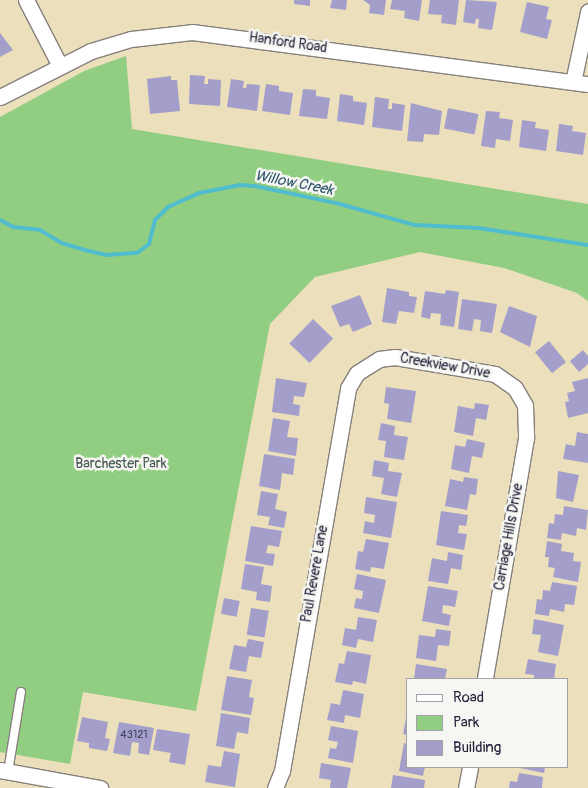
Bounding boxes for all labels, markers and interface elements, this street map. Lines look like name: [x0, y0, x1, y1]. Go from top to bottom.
street label: Hanford Road: [248, 29, 328, 57]
water label: Willow Creek: [253, 167, 335, 199]
street label: Creekview Drive: [399, 350, 491, 382]
park label: Barchester Park: [75, 456, 167, 472]
street label: Carriage Hills Drive: [491, 482, 527, 592]
street label: Paul Revere Lane: [298, 524, 332, 624]
legend: [406, 678, 568, 768]
text: Road: [453, 688, 484, 707]
text: Park: [453, 713, 479, 732]
house number: 43121: [120, 728, 148, 742]
text: Building: [453, 738, 501, 757]

